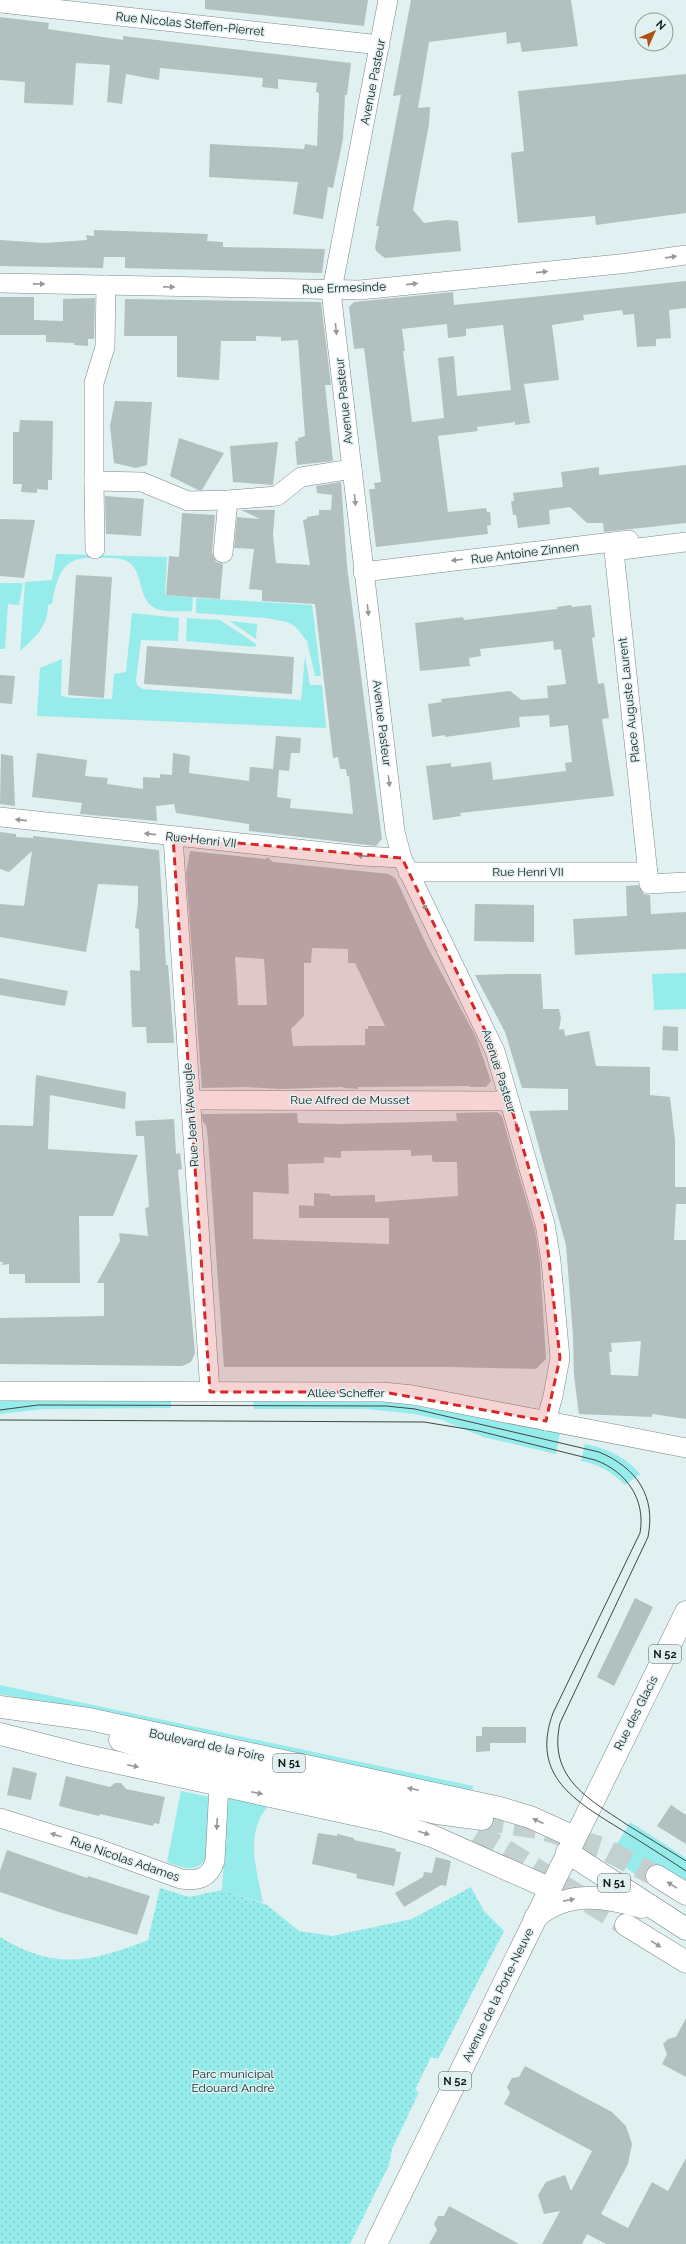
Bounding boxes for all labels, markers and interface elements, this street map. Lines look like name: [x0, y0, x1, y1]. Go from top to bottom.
street label: Rue Nicolas Steffen-Pierret: [115, 9, 265, 39]
north arrow: [634, 12, 674, 52]
text: N: [653, 18, 668, 33]
street label: Avenue Pasteur: [358, 37, 388, 126]
one-way arrow: [665, 254, 677, 260]
one-way arrow: [536, 268, 548, 275]
street label: Rue Ermesinde: [302, 280, 386, 296]
one-way arrow: [33, 281, 46, 287]
one-way arrow: [406, 281, 418, 288]
one-way arrow: [163, 284, 176, 290]
one-way arrow: [333, 323, 339, 335]
street label: Avenue Pasteur: [332, 356, 356, 445]
one-way arrow: [352, 494, 358, 506]
street label: Rue Antoine Zinnen: [470, 539, 580, 567]
one-way arrow: [451, 557, 463, 564]
one-way arrow: [365, 604, 371, 616]
street label: Place Auguste Laurent: [615, 637, 643, 763]
street label: Avenue Pasteur: [370, 679, 394, 768]
one-way arrow: [386, 775, 392, 787]
one-way arrow: [15, 817, 27, 823]
street label: Rue Henri VII: [165, 829, 237, 851]
one-way arrow: [144, 831, 156, 837]
one-way arrow: [357, 853, 369, 860]
street label: Rue Henri VII: [492, 865, 564, 879]
one-way arrow: [421, 899, 427, 910]
street label: Avenue Pasteur: [479, 1027, 519, 1115]
street label: Rue Jean l'Aveugle: [180, 1062, 202, 1168]
street label: Rue Alfred de Musset: [290, 1093, 410, 1107]
one-way arrow: [514, 1122, 520, 1134]
street label: Allée Scheffer: [307, 1386, 386, 1400]
road number: N 52: [649, 1645, 681, 1663]
street label: Rue des Glacis: [611, 1673, 661, 1753]
street label: Boulevard de la Foire: [148, 1726, 266, 1764]
road number: N 51: [273, 1754, 305, 1772]
one-way arrow: [127, 1763, 140, 1769]
one-way arrow: [406, 1786, 419, 1792]
one-way arrow: [251, 1790, 263, 1796]
one-way arrow: [214, 1818, 221, 1830]
one-way arrow: [533, 1818, 544, 1824]
one-way arrow: [419, 1830, 431, 1836]
one-way arrow: [50, 1832, 62, 1838]
street label: Rue Nicolas Adames: [69, 1834, 182, 1884]
road number: N 51: [598, 1874, 630, 1892]
one-way arrow: [666, 1881, 677, 1889]
one-way arrow: [563, 1897, 575, 1903]
street label: Avenue de la Porte-Neuve: [460, 1926, 536, 2064]
one-way arrow: [650, 1940, 662, 1947]
park label: Parc municipal Edouard André: [191, 2067, 275, 2095]
road number: N 52: [439, 2072, 471, 2090]

